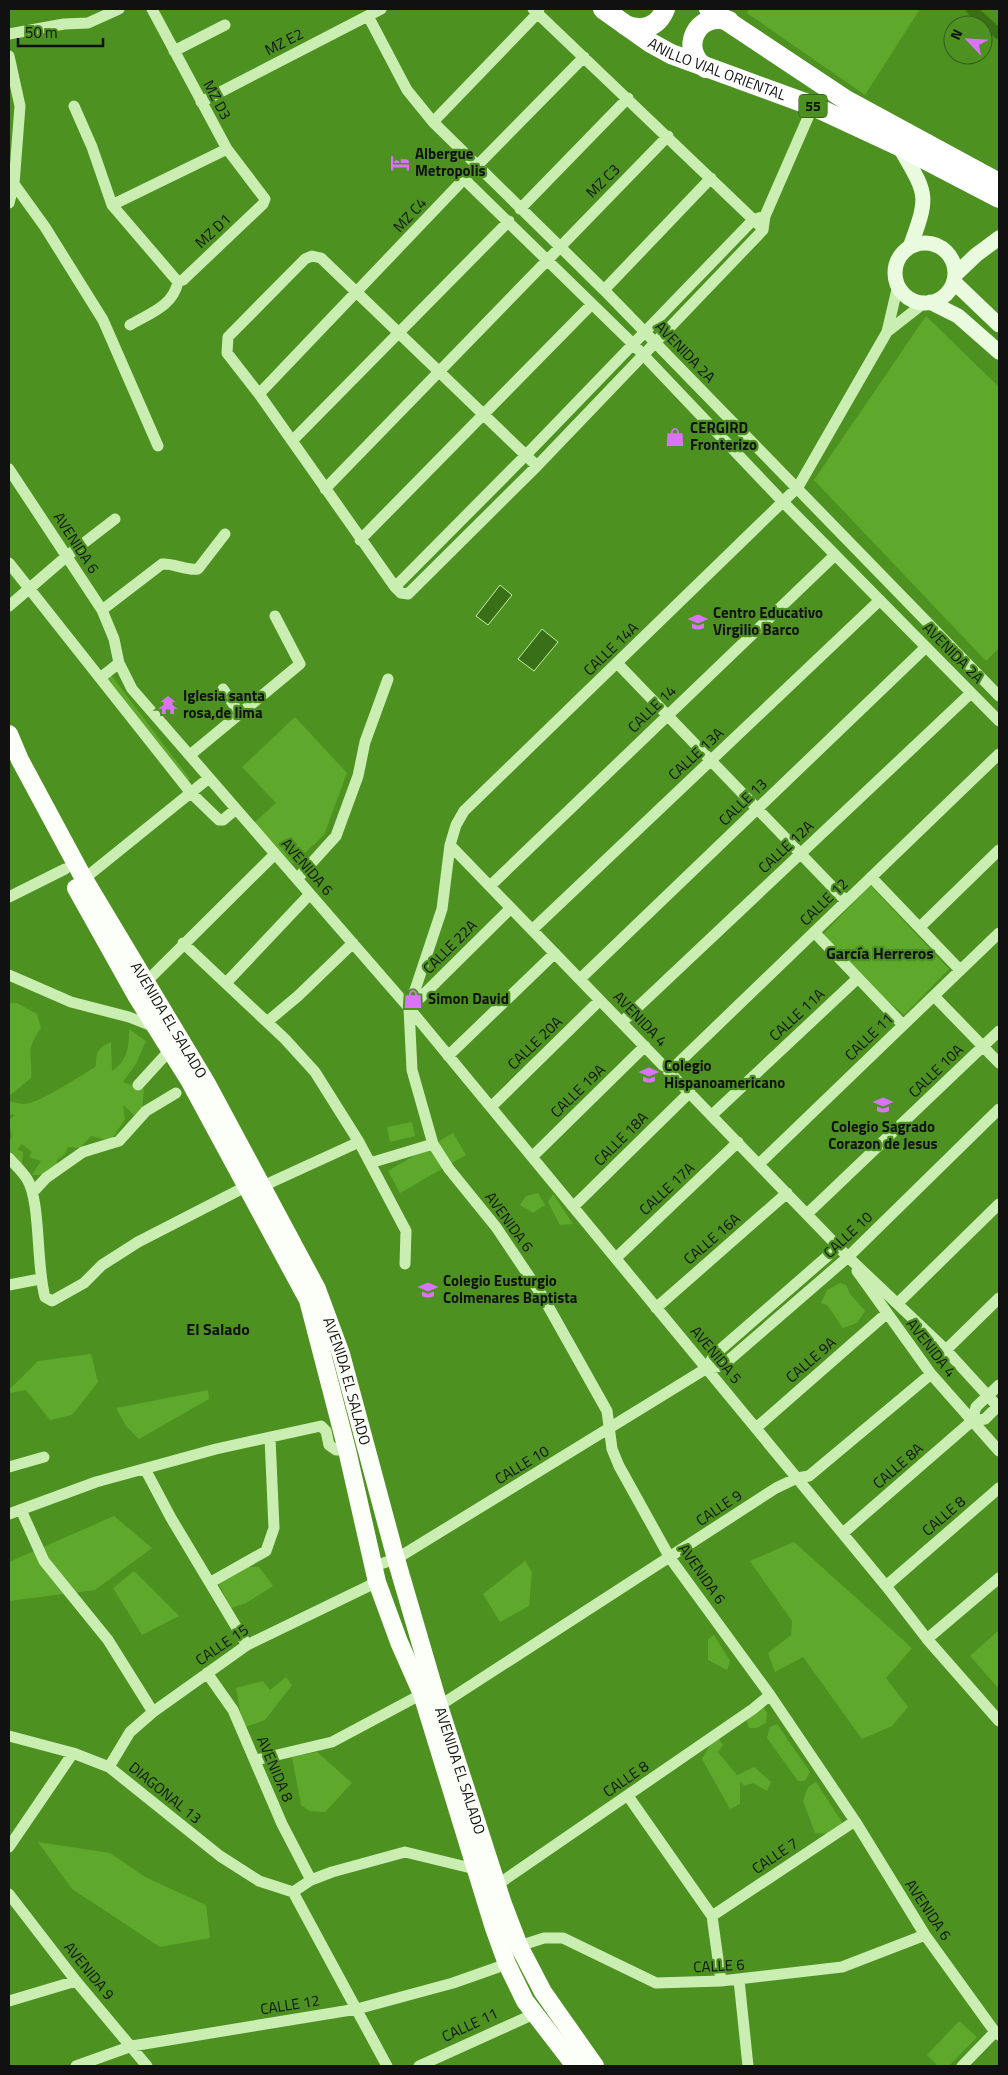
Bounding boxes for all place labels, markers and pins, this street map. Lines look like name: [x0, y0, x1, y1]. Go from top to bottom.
place label: Albergue Metropolis: [415, 142, 486, 182]
hotel icon: Albergue Metropolis: [389, 152, 411, 174]
place label: CERGIRD Fronterizo: [690, 416, 757, 456]
shop icon: CERGIRD Fronterizo: [664, 426, 686, 448]
place label: Centro Educativo Virgilio Barco: [713, 601, 823, 641]
school or university icon: Centro Educativo Virgilio Barco: [687, 611, 709, 633]
place label: Iglesia santa rosa,de lima: [183, 684, 265, 724]
temple icon: Iglesia santa rosa,de lima: [157, 694, 179, 716]
place label: Simon David: [428, 987, 509, 1010]
shop icon: Simon David: [402, 988, 424, 1010]
place label: Colegio Hispanoamericano: [664, 1054, 785, 1094]
school or university icon: Colegio Hispanoamericano: [638, 1064, 660, 1086]
school or university icon: Colegio Sagrado Corazon de Jesus: [872, 1094, 894, 1116]
place label: Colegio Sagrado Corazon de Jesus: [828, 1115, 938, 1155]
place label: Colegio Eusturgio Colmenares Baptista: [443, 1269, 578, 1309]
school or university icon: Colegio Eusturgio Colmenares Baptista: [417, 1279, 439, 1301]

